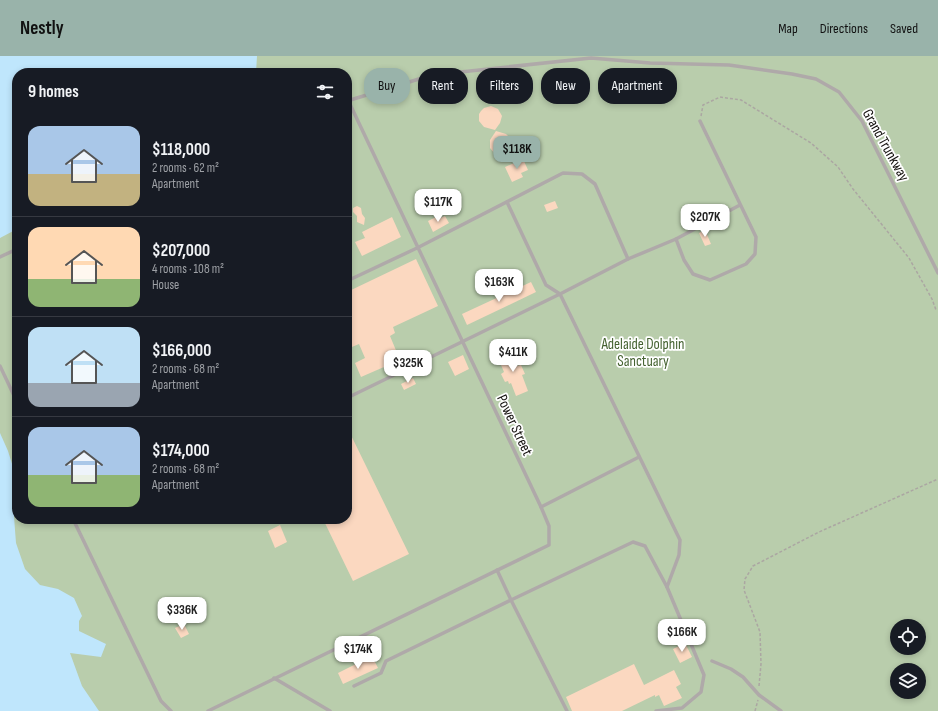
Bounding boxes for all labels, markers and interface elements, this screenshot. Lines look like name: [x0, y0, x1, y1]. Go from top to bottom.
text: Nestly: [20, 17, 64, 40]
text: Map: [778, 20, 798, 37]
text: Directions: [820, 20, 868, 37]
text: Saved: [890, 20, 918, 37]
chip: Buy: [364, 68, 410, 104]
chip: Rent: [418, 68, 468, 104]
chip: Filters: [476, 68, 533, 104]
chip: New: [541, 68, 590, 104]
chip: Apartment: [598, 68, 677, 104]
icon: filters: [314, 81, 336, 103]
text: 9 homes: [28, 82, 79, 102]
street label: Grand Trunkway: [858, 106, 913, 185]
pin: $118K: [489, 136, 545, 170]
text: $118,000: [152, 140, 210, 160]
text: $118K: [502, 141, 532, 157]
icon: home: [60, 142, 108, 190]
text: 2 rooms · 62 m²: [152, 160, 219, 176]
text: Apartment: [152, 176, 199, 192]
pin: $117K: [410, 189, 466, 223]
text: $117K: [424, 194, 452, 210]
pin: $207K: [677, 204, 733, 238]
text: $207K: [690, 209, 720, 225]
text: $207,000: [152, 241, 210, 261]
icon: home: [60, 243, 108, 291]
text: 4 rooms · 108 m²: [152, 261, 224, 277]
pin: $163K: [471, 269, 527, 303]
text: $163K: [484, 274, 514, 290]
text: House: [152, 277, 179, 293]
park label: Adelaide Dolphin Sanctuary: [601, 335, 684, 371]
pin: $411K: [485, 339, 541, 373]
text: $166,000: [152, 341, 211, 361]
icon: home: [60, 343, 108, 391]
text: $411K: [498, 344, 528, 360]
pin: $325K: [380, 350, 436, 384]
text: $325K: [393, 355, 423, 371]
text: 2 rooms · 68 m²: [152, 361, 219, 377]
text: Apartment: [152, 377, 199, 393]
street label: Power Street: [492, 392, 537, 459]
text: $174,000: [152, 441, 210, 461]
icon: home: [60, 443, 108, 491]
text: 2 rooms · 68 m²: [152, 461, 219, 477]
text: Apartment: [152, 477, 199, 493]
pin: $336K: [154, 597, 210, 631]
text: $336K: [167, 602, 197, 618]
pin: $166K: [654, 619, 710, 653]
map controls: [890, 619, 926, 699]
button: locate: [890, 619, 926, 655]
text: $166K: [667, 624, 697, 640]
pin: $174K: [330, 636, 386, 670]
text: $174K: [343, 641, 373, 657]
button: layers: [890, 663, 926, 699]

